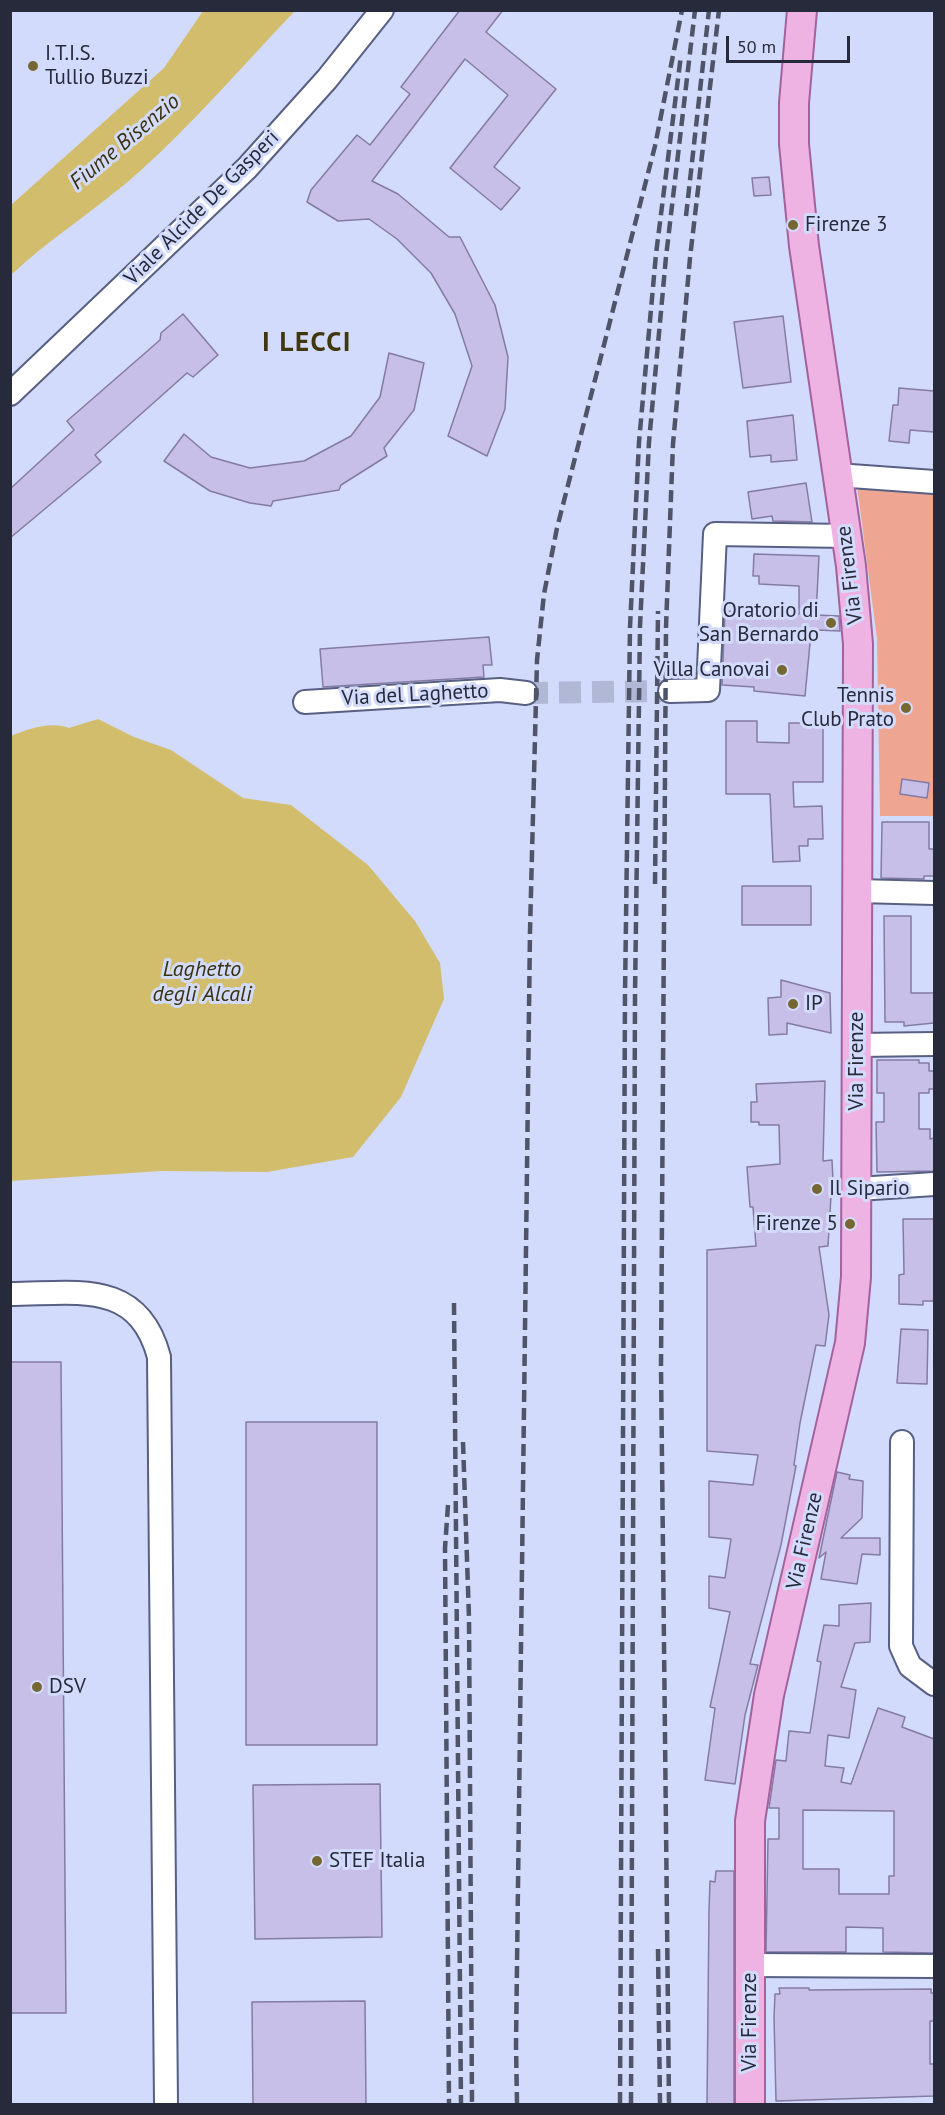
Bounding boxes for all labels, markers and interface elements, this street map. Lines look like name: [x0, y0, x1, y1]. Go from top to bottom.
scale bar: [729, 24, 854, 62]
text: 50 m: [737, 35, 776, 58]
place label: I.T.I.S. Tullio Buzzi: [45, 41, 149, 91]
marker: I.T.I.S. Tullio Buzzi: [26, 59, 40, 73]
water label: Fiume Bisenzio: [65, 88, 185, 196]
street label: Viale Alcide De Gasperi: [119, 125, 285, 291]
place label: Firenze 3: [805, 212, 888, 238]
marker: Firenze 3: [786, 218, 800, 232]
district label: I LECCI: [262, 327, 352, 359]
street label: Via Firenze: [831, 524, 869, 626]
place label: Oratorio di San Bernardo: [699, 598, 819, 648]
marker: Oratorio di San Bernardo: [824, 616, 838, 630]
place label: Villa Canovai: [653, 657, 770, 683]
marker: Villa Canovai: [775, 663, 789, 677]
street label: Via del Laghetto: [341, 679, 489, 711]
place label: Tennis Club Prato: [801, 683, 894, 733]
marker: Tennis Club Prato: [899, 701, 913, 715]
water label: Laghetto degli Alcali: [152, 957, 252, 1008]
place label: IP: [805, 991, 823, 1017]
marker: IP: [786, 997, 800, 1011]
street label: Via Firenze: [844, 1011, 870, 1111]
place label: Il Sipario: [829, 1176, 909, 1202]
marker: Il Sipario: [810, 1182, 824, 1196]
place label: Firenze 5: [755, 1211, 838, 1237]
marker: Firenze 5: [843, 1217, 857, 1231]
street label: Via Firenze: [782, 1490, 828, 1592]
place label: DSV: [49, 1674, 86, 1700]
marker: DSV: [30, 1680, 44, 1694]
place label: STEF Italia: [329, 1848, 425, 1874]
marker: STEF Italia: [310, 1854, 324, 1868]
street label: Via Firenze: [737, 1972, 763, 2072]

